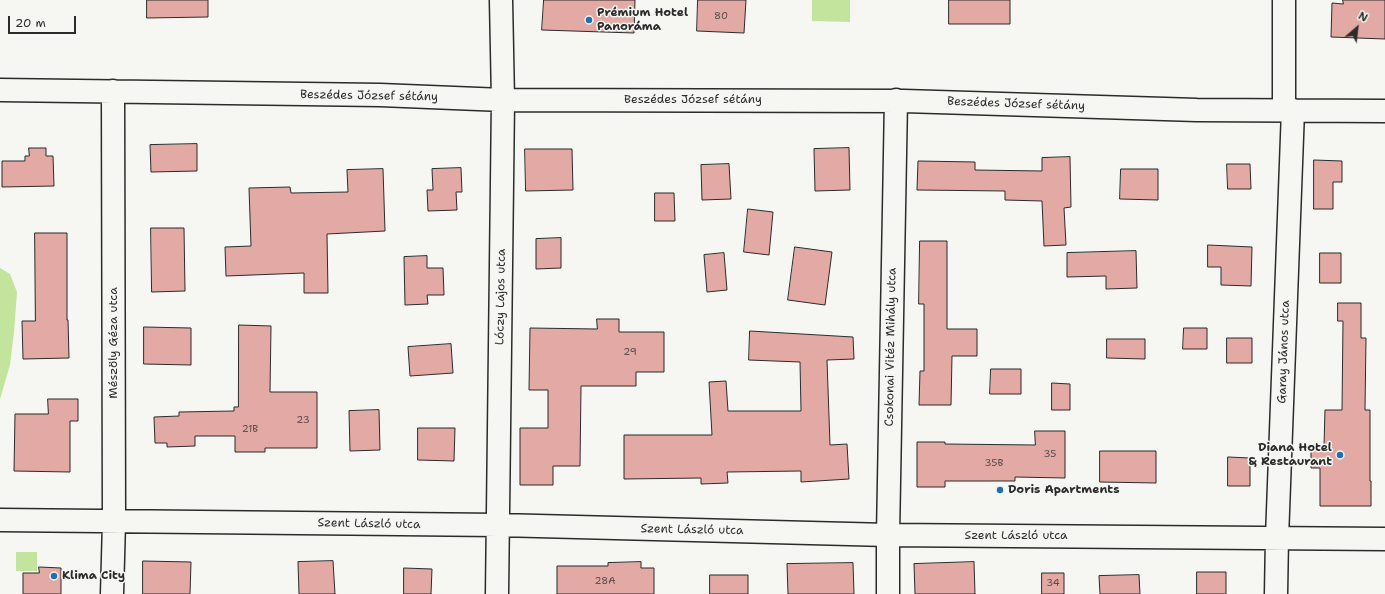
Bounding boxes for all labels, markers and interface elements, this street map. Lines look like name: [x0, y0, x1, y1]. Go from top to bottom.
place label: Prémium Hotel Panoráma: [597, 6, 688, 34]
scale bar: [10, 8, 78, 34]
north arrow: [1337, 8, 1377, 48]
text: N: [1355, 8, 1370, 26]
house number: 80: [714, 10, 728, 22]
text: 20 m: [15, 15, 46, 31]
marker: Prémium Hotel Panoráma: [584, 15, 594, 25]
street label: Beszédes József sétány: [300, 88, 438, 104]
street label: Beszédes József sétány: [624, 93, 762, 107]
street label: Beszédes József sétány: [947, 94, 1085, 114]
street label: Lóczy Lajos utca: [493, 249, 509, 345]
street label: Csokonai Vitéz Mihály utca: [882, 267, 900, 427]
street label: Mészöly Géza utca: [107, 287, 121, 399]
street label: Garay János utca: [1275, 300, 1293, 404]
house number: 29: [623, 346, 637, 358]
house number: 23: [296, 414, 310, 426]
house number: 21B: [242, 423, 258, 435]
place label: Diana Hotel & Restaurant: [1249, 441, 1332, 469]
house number: 35: [1044, 448, 1056, 460]
marker: Diana Hotel & Restaurant: [1335, 450, 1345, 460]
house number: 35B: [985, 457, 1003, 469]
place label: Doris Apartments: [1008, 483, 1120, 497]
marker: Doris Apartments: [995, 485, 1005, 495]
street label: Szent László utca: [317, 516, 421, 532]
street label: Szent László utca: [640, 522, 744, 538]
street label: Szent László utca: [965, 529, 1067, 543]
place label: Klima City: [62, 569, 125, 583]
marker: Klima City: [49, 571, 59, 581]
house number: 28A: [595, 575, 615, 587]
house number: 34: [1046, 577, 1060, 589]

